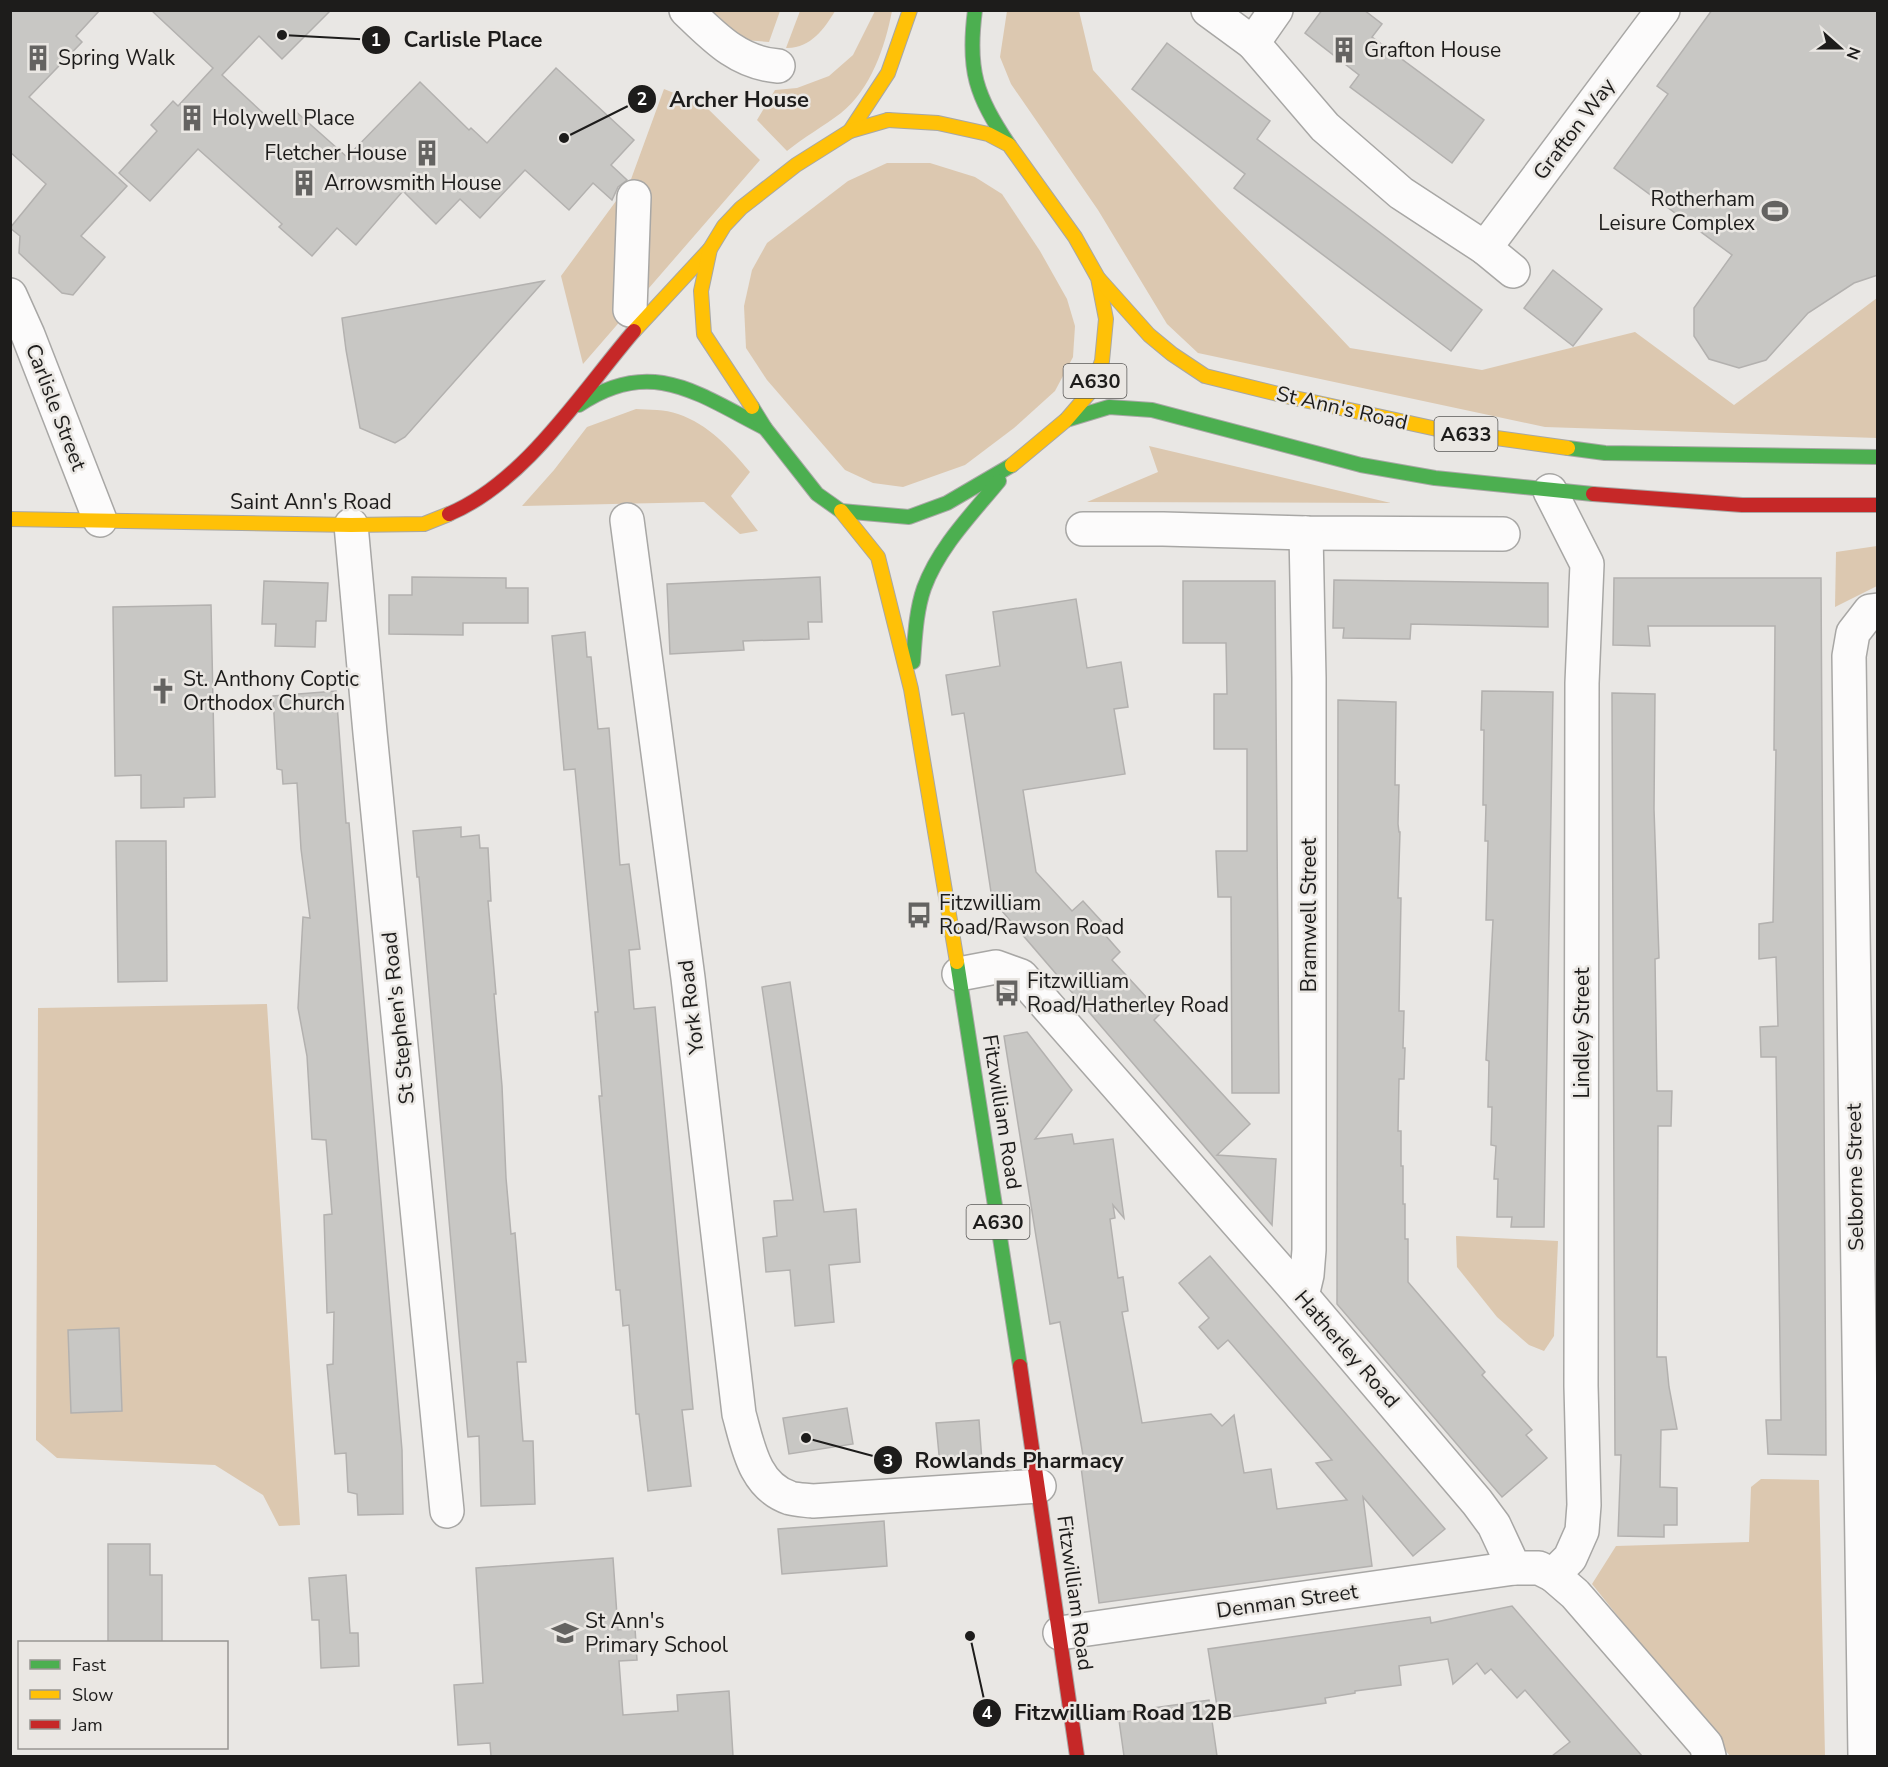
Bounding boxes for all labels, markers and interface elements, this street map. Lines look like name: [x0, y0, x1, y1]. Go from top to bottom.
north arrow: [1810, 18, 1870, 78]
callout: Carlisle Place: [361, 20, 554, 60]
text: Carlisle Place: [404, 25, 542, 55]
text: 1: [371, 28, 381, 52]
building icon: Grafton House: [1329, 35, 1359, 65]
place label: Grafton House: [1364, 36, 1501, 64]
building icon: Spring Walk: [23, 43, 53, 73]
text: N: [1841, 43, 1865, 63]
place label: Spring Walk: [58, 44, 175, 72]
street label: Grafton Way: [1527, 72, 1621, 185]
callout: Archer House: [627, 79, 821, 119]
text: Archer House: [669, 85, 809, 115]
text: 2: [637, 87, 647, 111]
building icon: Holywell Place: [177, 103, 207, 133]
place label: Holywell Place: [212, 104, 355, 132]
building icon: Fletcher House: [412, 138, 442, 168]
place label: Fletcher House: [265, 139, 407, 167]
building icon: Arrowsmith House: [289, 168, 319, 198]
place label: Arrowsmith House: [324, 169, 502, 197]
place label: Rotherham Leisure Complex: [1598, 185, 1755, 237]
sports icon: Rotherham Leisure Complex: [1760, 196, 1790, 226]
street label: Carlisle Street: [19, 340, 93, 475]
road number: A630: [1064, 364, 1126, 398]
street label: St Ann's Road: [1274, 379, 1410, 437]
road number: A633: [1434, 417, 1498, 451]
street label: Saint Ann's Road: [230, 488, 392, 516]
place label: St. Anthony Coptic Orthodox Church: [183, 665, 359, 717]
church icon: St. Anthony Coptic Orthodox Church: [148, 676, 178, 706]
street label: Bramwell Street: [1295, 837, 1323, 992]
place label: Fitzwilliam Road/Rawson Road: [939, 889, 1124, 941]
bus stop icon: Fitzwilliam Road/Rawson Road: [904, 900, 934, 930]
street label: St Stephen's Road: [375, 930, 421, 1106]
street label: York Road: [671, 958, 711, 1057]
place label: Fitzwilliam Road/Hatherley Road: [1027, 967, 1229, 1019]
street label: Lindley Street: [1568, 967, 1596, 1099]
bus stop icon: Fitzwilliam Road/Hatherley Road: [992, 978, 1022, 1008]
street label: Fitzwilliam Road: [976, 1033, 1028, 1191]
street label: Selborne Street: [1840, 1102, 1870, 1251]
road number: A630: [966, 1205, 1030, 1239]
street label: Hatherley Road: [1288, 1284, 1406, 1414]
callout: Rowlands Pharmacy: [873, 1440, 1136, 1480]
text: Rowlands Pharmacy: [914, 1446, 1124, 1476]
text: 3: [883, 1449, 893, 1473]
street label: Fitzwilliam Road: [1050, 1514, 1100, 1672]
street label: Denman Street: [1215, 1577, 1360, 1625]
place label: St Ann's Primary School: [585, 1607, 729, 1659]
school or university icon: St Ann's Primary School: [550, 1618, 580, 1648]
legend: [18, 1641, 228, 1749]
text: Fast: [72, 1653, 107, 1677]
text: Slow: [72, 1683, 113, 1707]
callout: Fitzwilliam Road 12B: [972, 1693, 1244, 1733]
text: Fitzwilliam Road 12B: [1014, 1698, 1232, 1728]
text: 4: [982, 1701, 993, 1725]
text: Jam: [71, 1713, 103, 1737]

